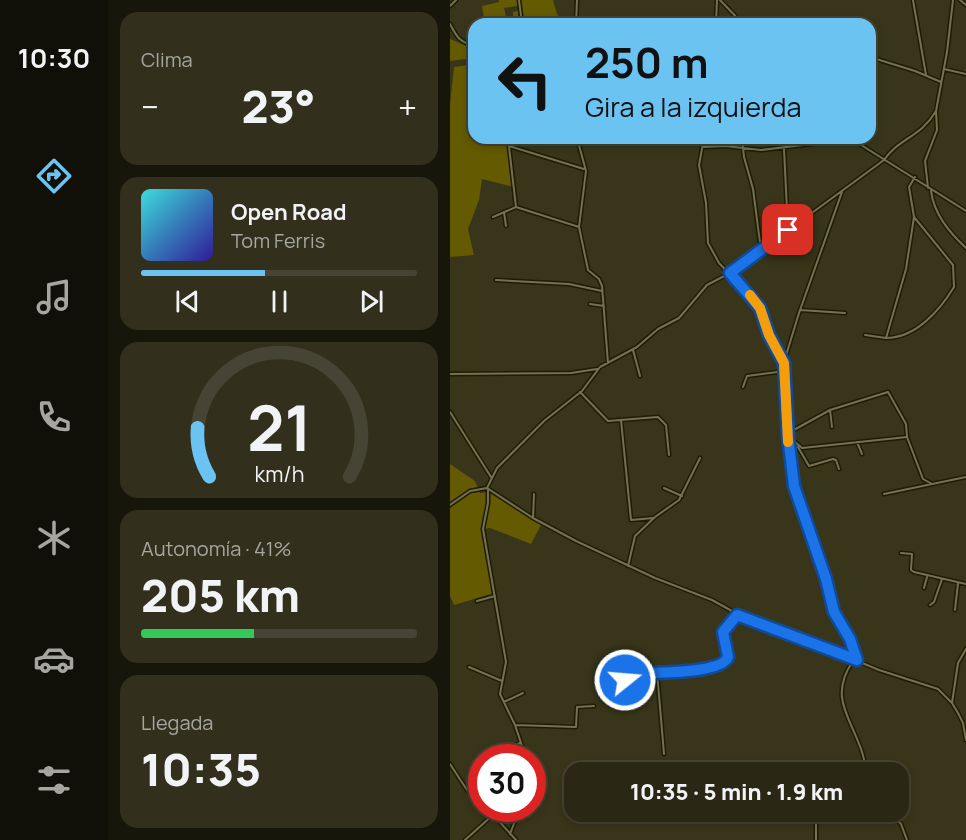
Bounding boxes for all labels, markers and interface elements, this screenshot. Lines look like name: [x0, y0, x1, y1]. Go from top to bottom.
text: 250 m: [585, 33, 708, 91]
text: 10:30: [18, 39, 90, 76]
icon: left: [486, 42, 564, 120]
text: Clima: [141, 46, 193, 73]
text: 23°: [241, 75, 315, 137]
text: −: [141, 84, 159, 129]
text: +: [398, 84, 417, 129]
text: Gira a la izquierda: [585, 88, 801, 125]
icon: directions: [33, 155, 75, 197]
text: Open Road: [231, 197, 346, 227]
pin: [762, 204, 813, 255]
icon: arrive: [771, 213, 804, 246]
text: Tom Ferris: [231, 227, 325, 254]
icon: music: [33, 276, 75, 318]
icon: previous: [171, 285, 204, 318]
icon: pause: [263, 285, 296, 318]
icon: next: [355, 285, 388, 318]
text: 21: [247, 384, 311, 470]
icon: phone: [33, 396, 75, 438]
text: km/h: [254, 459, 304, 488]
icon: climate: [33, 517, 75, 559]
text: Autonomía · 41%: [141, 535, 292, 562]
text: 205 km: [141, 564, 300, 626]
icon: car: [33, 638, 75, 680]
position arrow: [593, 648, 657, 712]
text: Llegada: [141, 709, 213, 736]
text: 10:35: [141, 738, 261, 800]
speed limit sign: 30: [468, 744, 546, 822]
icon: filters: [33, 759, 75, 801]
text: 10:35 · 5 min · 1.9 km: [630, 777, 843, 807]

